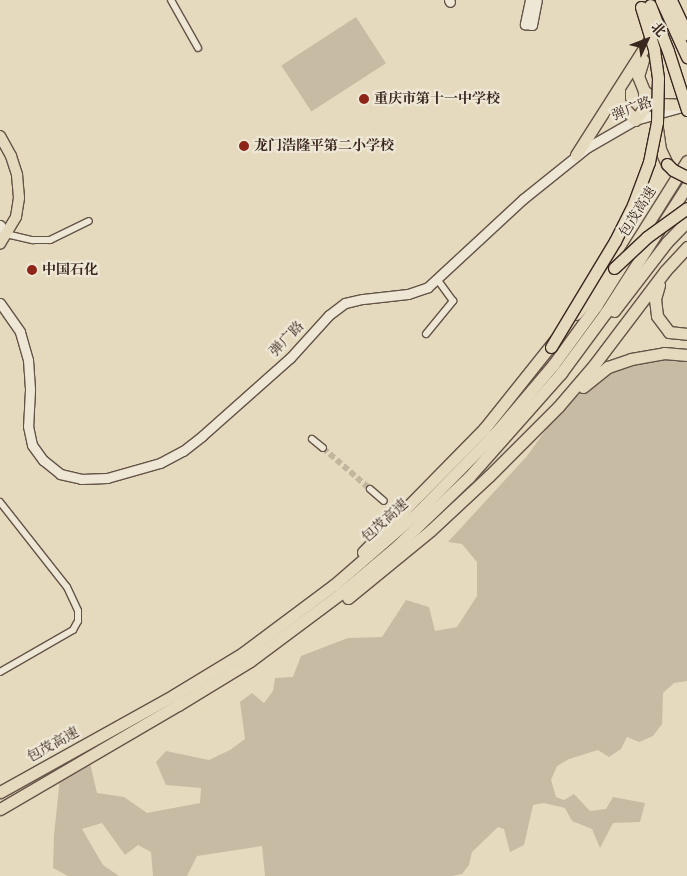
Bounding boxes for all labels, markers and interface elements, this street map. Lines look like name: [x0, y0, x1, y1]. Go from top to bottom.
north arrow: [622, 15, 672, 65]
text: 北: [647, 19, 669, 40]
place label: 重庆市第十一中学校: [374, 91, 500, 107]
marker: 重庆市第十一中学校: [358, 93, 370, 105]
street label: 弹广路: [609, 94, 655, 124]
place label: 龙门浩隆平第二小学校: [254, 138, 394, 154]
marker: 龙门浩隆平第二小学校: [238, 140, 250, 152]
street label: 包茂高速: [616, 184, 660, 240]
place label: 中国石化: [42, 262, 98, 278]
marker: 中国石化: [26, 264, 38, 276]
street label: 弹广路: [266, 318, 308, 360]
street label: 包茂高速: [359, 496, 411, 546]
street label: 包茂高速: [24, 724, 82, 766]

